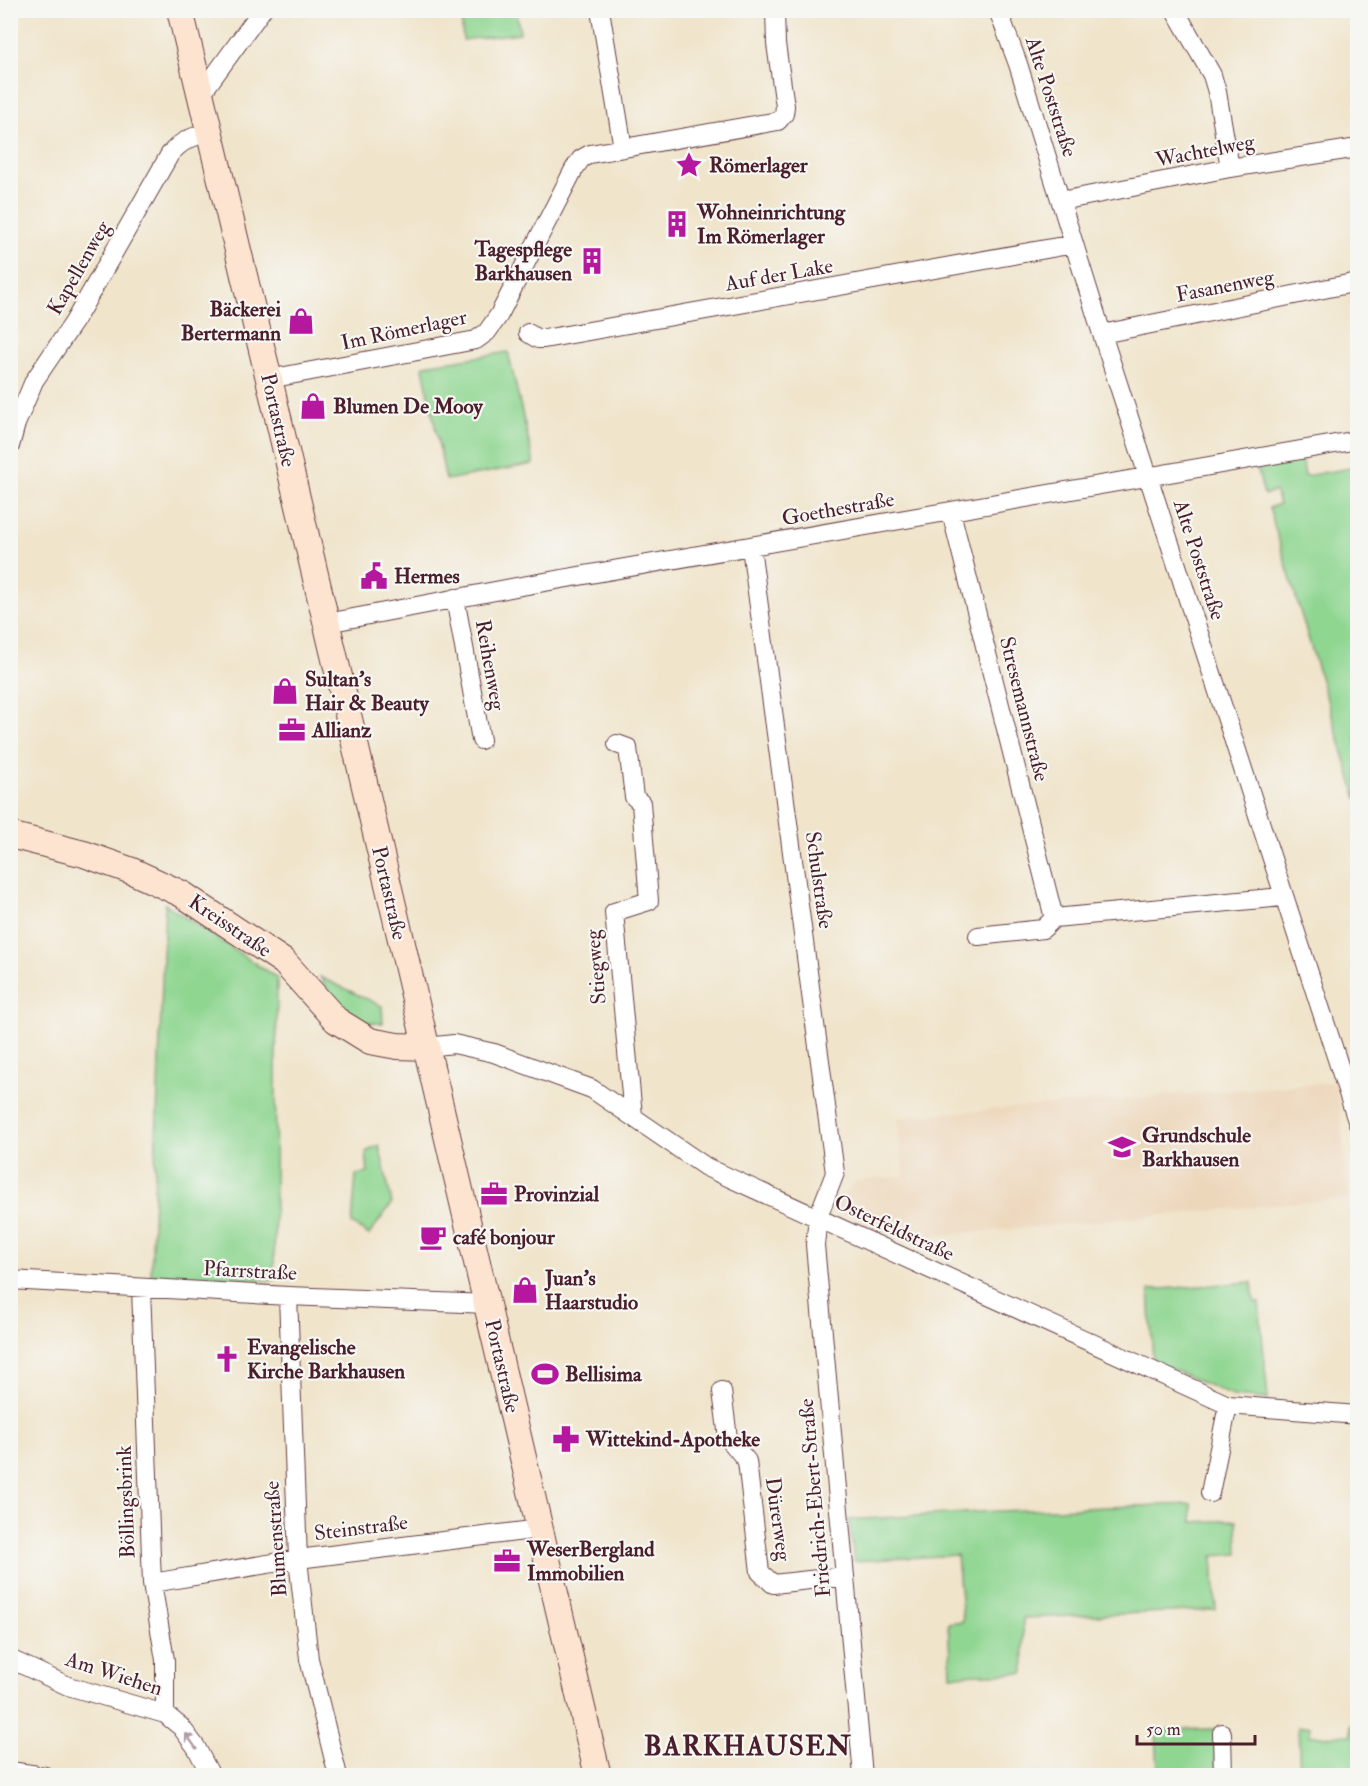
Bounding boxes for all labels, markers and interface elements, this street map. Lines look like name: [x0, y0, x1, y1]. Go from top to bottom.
street label: Alte Poststraße: [1019, 32, 1083, 161]
street label: Wachtelweg: [1152, 128, 1257, 174]
place icon: Römerlager: [674, 150, 704, 180]
place label: Römerlager: [709, 152, 809, 179]
place label: Wohneinrichtung Im Römerlager: [696, 199, 846, 250]
building icon: Wohneinrichtung Im Römerlager: [662, 209, 692, 239]
street label: Kapellenweg: [41, 215, 117, 320]
place label: Tagespflege Barkhausen: [473, 236, 572, 287]
building icon: Tagespflege Barkhausen: [577, 246, 607, 276]
street label: Auf der Lake: [722, 252, 835, 298]
street label: Fasanenweg: [1174, 263, 1277, 309]
place label: Bäckerei Bertermann: [181, 296, 281, 347]
street label: Im Römerlager: [339, 303, 469, 356]
shop icon: Bäckerei Bertermann: [286, 306, 316, 336]
street label: Portastraße: [254, 370, 302, 470]
shop icon: Blumen De Mooy: [298, 391, 328, 421]
place label: Blumen De Mooy: [333, 393, 483, 420]
street label: Goethestraße: [780, 486, 897, 532]
street label: Alte Poststraße: [1167, 495, 1231, 624]
public building icon: Hermes: [359, 561, 389, 591]
place label: Hermes: [394, 563, 460, 590]
street label: Reihenweg: [469, 618, 511, 713]
street label: Stresemannstraße: [993, 634, 1055, 784]
place label: Sultan's Hair & Beauty: [305, 666, 429, 717]
shop icon: Sultan's Hair & Beauty: [270, 676, 300, 706]
office icon: Allianz: [277, 715, 307, 745]
place label: Allianz: [311, 717, 372, 744]
street label: Schulstraße: [799, 830, 839, 931]
street label: Portastraße: [365, 843, 413, 943]
street label: Kreisstraße: [183, 888, 277, 964]
street label: Stiegweg: [579, 928, 613, 1006]
place label: Grundschule Barkhausen: [1142, 1122, 1251, 1173]
school or university icon: Grundschule Barkhausen: [1107, 1132, 1137, 1162]
office icon: Provinzial: [479, 1179, 509, 1209]
place label: Provinzial: [514, 1181, 600, 1208]
street label: Osterfeldstraße: [830, 1188, 959, 1268]
cafe icon: café bonjour: [418, 1222, 448, 1252]
place label: café bonjour: [453, 1224, 556, 1251]
street label: Pfarrstraße: [202, 1255, 298, 1287]
place label: Juan's Haarstudio: [544, 1265, 638, 1316]
shop icon: Juan's Haarstudio: [510, 1275, 540, 1305]
street label: Portastraße: [478, 1316, 526, 1416]
place label: Evangelische Kirche Barkhausen: [247, 1334, 405, 1385]
church icon: Evangelische Kirche Barkhausen: [212, 1344, 242, 1374]
sports icon: Bellisima: [530, 1359, 560, 1389]
place label: Bellisima: [565, 1361, 643, 1388]
street label: Friedrich-Ebert-Straße: [793, 1397, 837, 1599]
pharmacy icon: Wittekind-Apotheke: [551, 1424, 581, 1454]
place label: Wittekind-Apotheke: [585, 1426, 760, 1453]
street label: Böllingsbrink: [111, 1445, 141, 1559]
street label: Dürerweg: [759, 1475, 797, 1563]
street label: Blumenstraße: [258, 1480, 294, 1598]
street label: Steinstraße: [313, 1509, 410, 1547]
place label: WeserBergland Immobilien: [526, 1536, 655, 1587]
office icon: WeserBergland Immobilien: [492, 1546, 522, 1576]
street label: Am Wiehen: [61, 1645, 166, 1702]
scale bar: [1137, 1708, 1256, 1746]
text: 50 m: [1146, 1718, 1181, 1741]
district label: BARKHAUSEN: [644, 1730, 852, 1763]
one-way arrow: [185, 1733, 198, 1750]

